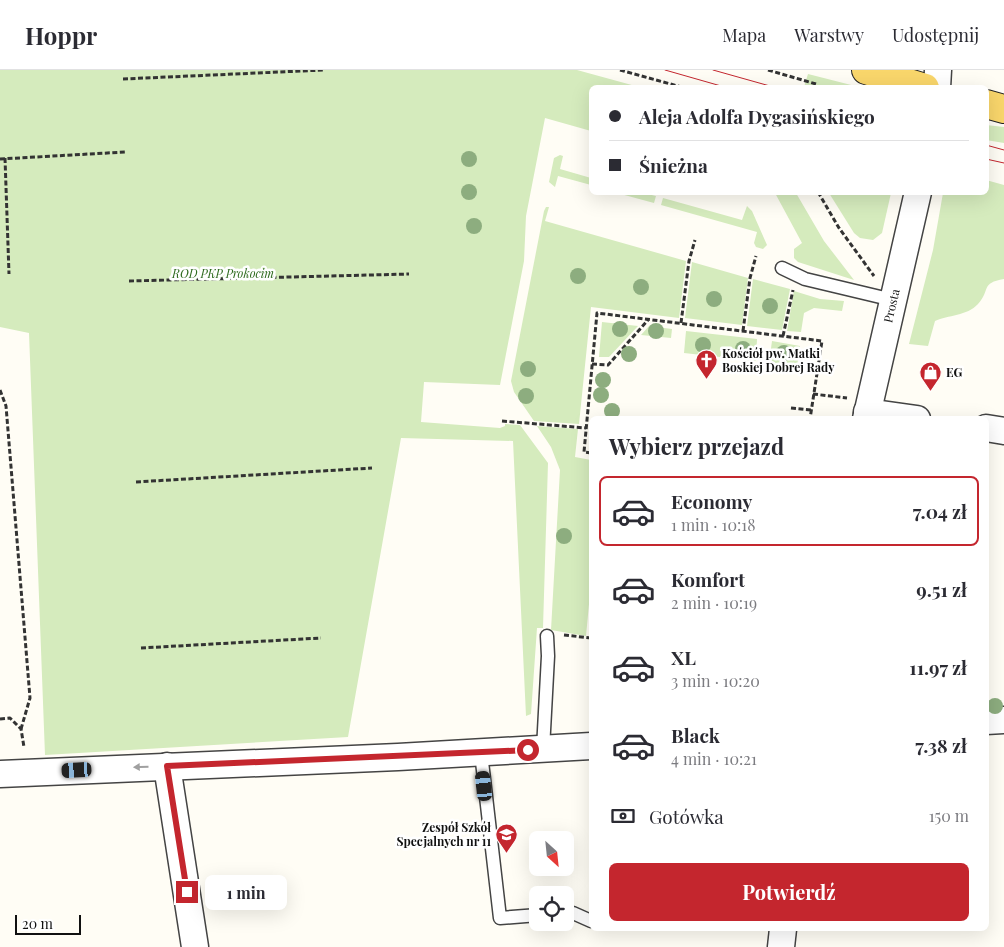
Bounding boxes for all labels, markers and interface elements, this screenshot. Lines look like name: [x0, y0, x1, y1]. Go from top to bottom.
text: Hoppr: [25, 19, 97, 51]
text: Mapa: [722, 23, 766, 47]
text: Warstwy: [794, 23, 864, 47]
text: Udostępnij: [892, 23, 979, 47]
text: Aleja Adolfa Dygasińskiego: [639, 103, 875, 129]
text: Śnieżna: [639, 152, 708, 178]
park label: ROD PKP Prokocim: [171, 265, 274, 281]
street label: Prosta: [879, 287, 903, 324]
place label: Kościół pw. Matki Boskiej Dobrej Rady: [722, 345, 835, 375]
church icon: Kościół pw. Matki Boskiej Dobrej Rady: [694, 349, 718, 380]
shop icon: EG: [918, 361, 942, 392]
place label: EG: [946, 364, 963, 380]
text: Wybierz przejazd: [609, 431, 784, 461]
text: Economy: [671, 488, 752, 514]
icon: car: [611, 489, 656, 534]
text: 7.04 zł: [913, 498, 967, 524]
text: 1 min · 10:18: [671, 514, 756, 535]
text: Komfort: [671, 566, 745, 592]
icon: car: [611, 567, 656, 612]
text: 9.51 zł: [916, 576, 967, 602]
text: 2 min · 10:19: [671, 592, 757, 613]
text: XL: [671, 644, 696, 670]
icon: car: [611, 645, 656, 690]
text: 11.97 zł: [909, 654, 967, 680]
text: 3 min · 10:20: [671, 670, 760, 691]
text: Black: [671, 722, 720, 748]
icon: car: [611, 723, 656, 768]
text: 7.38 zł: [915, 732, 967, 758]
route start: [517, 739, 539, 761]
text: 4 min · 10:21: [671, 748, 757, 769]
car: [61, 762, 92, 778]
one-way arrow: [132, 764, 148, 772]
car: [474, 770, 493, 802]
icon: cash: [609, 802, 637, 830]
text: Gotówka: [649, 803, 724, 829]
text: 150 m: [929, 805, 969, 826]
place label: Zespół Szkół Specjalnych nr 11: [396, 819, 491, 849]
school or university icon: Zespół Szkół Specjalnych nr 11: [495, 823, 519, 854]
north arrow: [529, 831, 574, 876]
map controls: [529, 831, 574, 931]
button: Potwierdź: [609, 863, 969, 921]
callout: 1 min: [204, 874, 287, 910]
route end: [176, 881, 198, 903]
text: 1 min: [226, 882, 266, 903]
button: locate: [529, 886, 574, 931]
scale bar: [15, 912, 81, 935]
text: 20 m: [22, 914, 53, 933]

